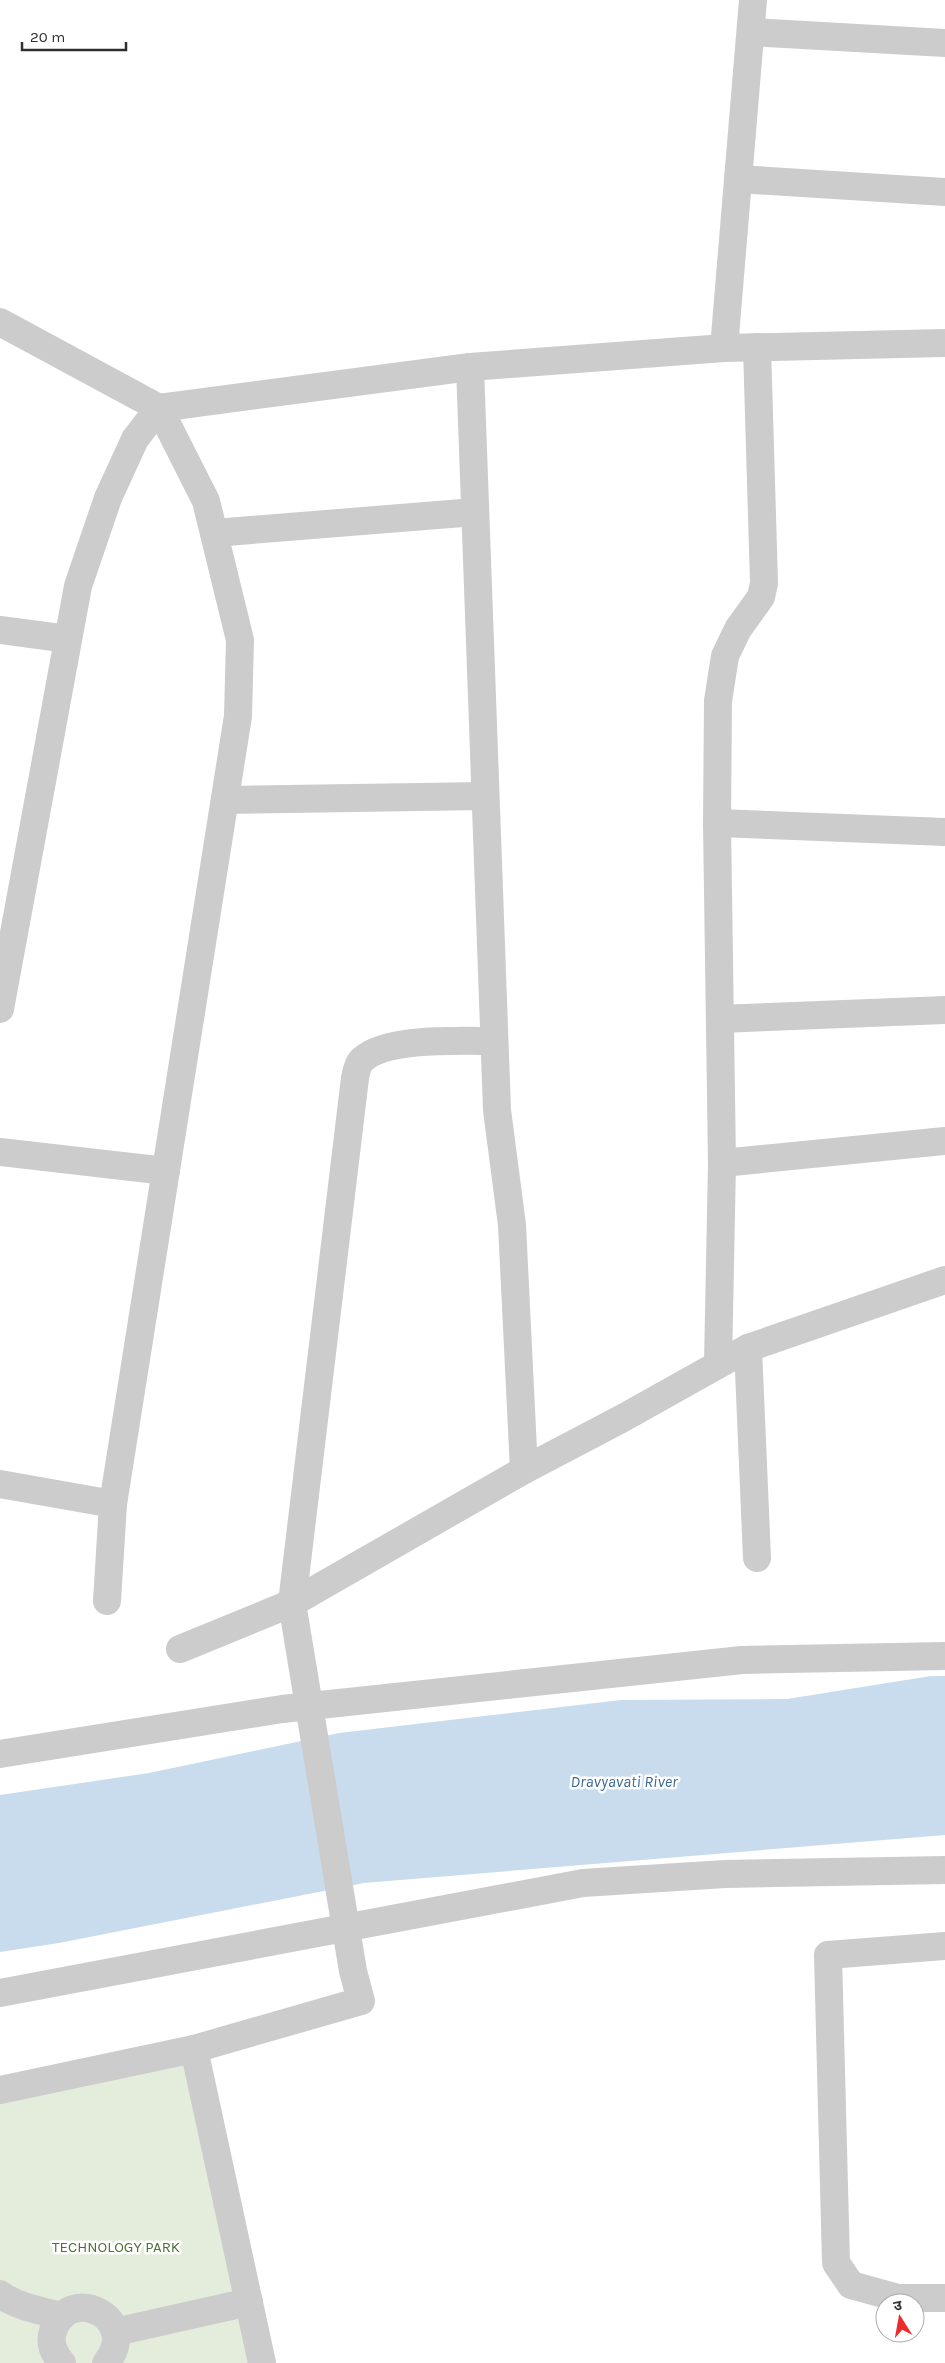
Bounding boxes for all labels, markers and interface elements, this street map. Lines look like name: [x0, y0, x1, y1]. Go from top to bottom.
scale bar: [22, 20, 126, 52]
text: 20 m: [30, 28, 65, 46]
water label: Dravyavati River: [570, 1772, 678, 1791]
park label: TECHNOLOGY PARK: [52, 2238, 180, 2256]
north arrow: [875, 2293, 925, 2343]
text: उ: [892, 2296, 904, 2315]

